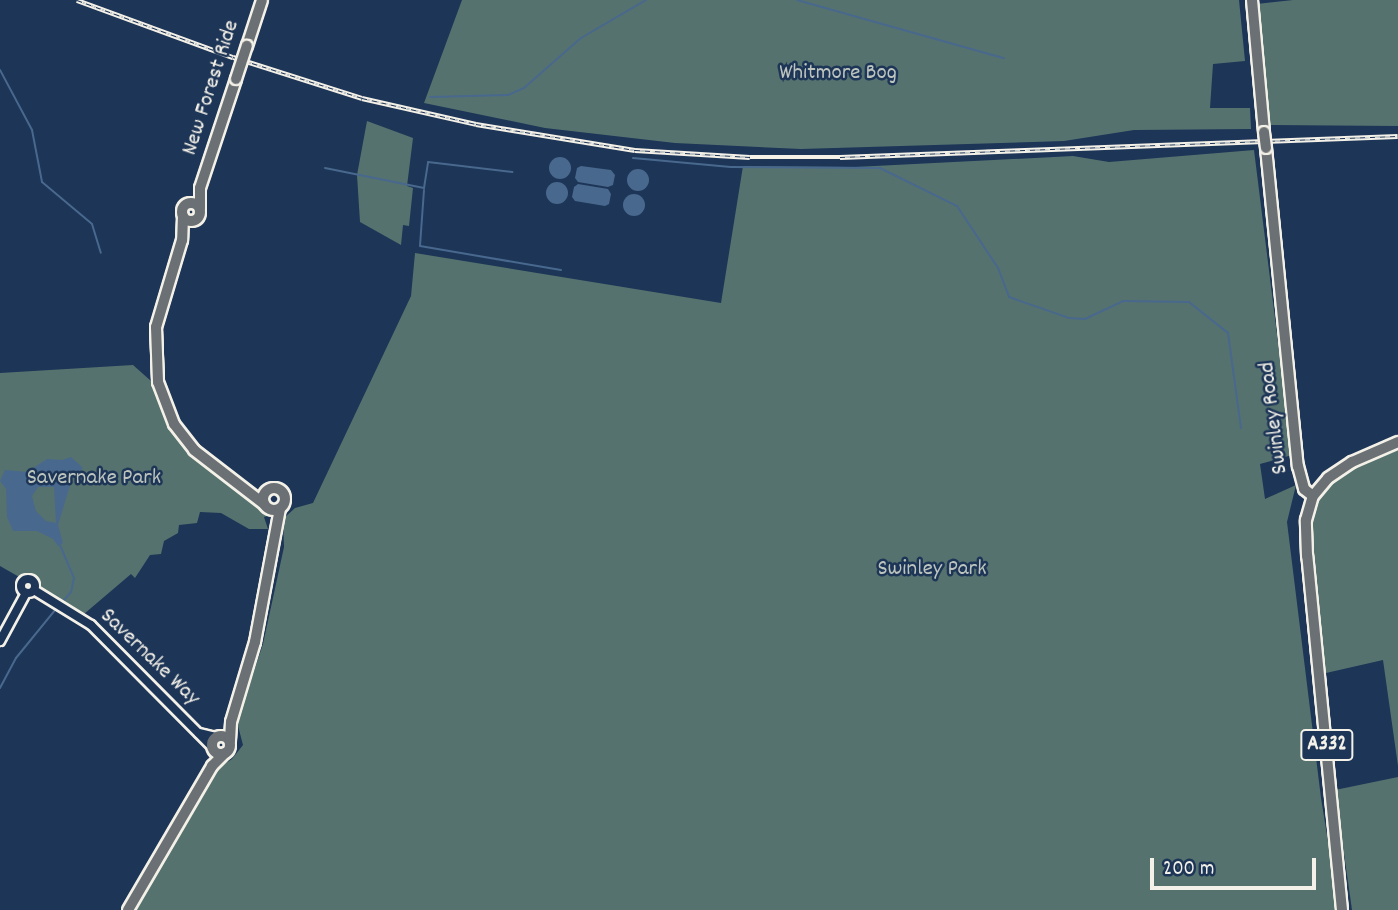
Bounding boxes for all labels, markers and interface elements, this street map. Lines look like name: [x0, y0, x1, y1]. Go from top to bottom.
street label: New Forest Ride: [177, 17, 247, 159]
park label: Whitmore Bog: [779, 60, 897, 88]
street label: Swinley Road: [1254, 360, 1296, 476]
park label: Savernake Park: [27, 465, 161, 493]
park label: Swinley Park: [877, 556, 987, 584]
street label: Savernake Way: [93, 603, 205, 713]
road number: A332: [1299, 728, 1355, 762]
scale bar: [1153, 844, 1319, 888]
text: 200 m: [1163, 855, 1214, 885]

